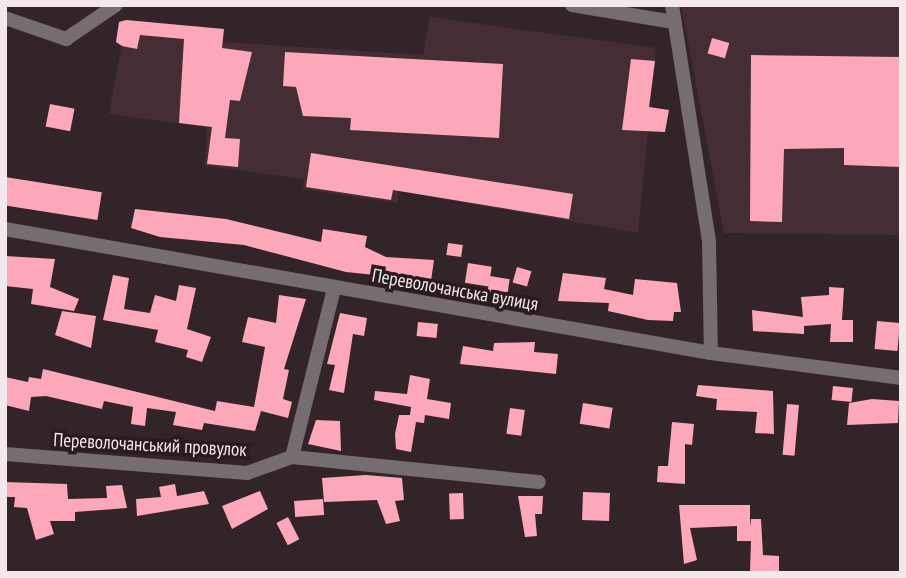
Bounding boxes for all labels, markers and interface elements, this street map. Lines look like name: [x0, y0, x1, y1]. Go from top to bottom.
street label: Переволочанська вулиця: [370, 264, 540, 316]
street label: Переволочанський провулок: [53, 429, 247, 461]

